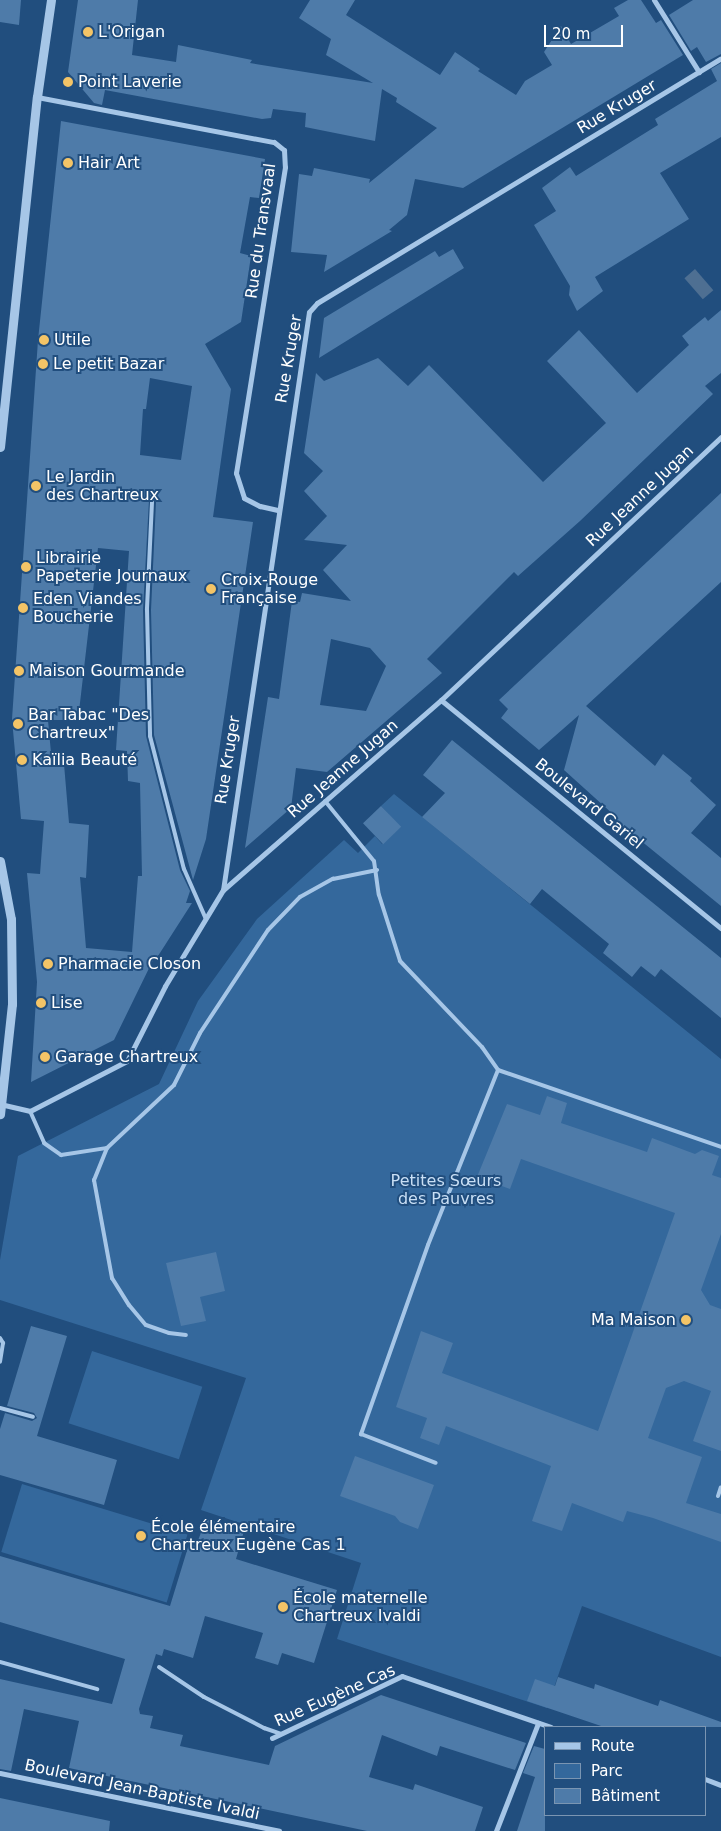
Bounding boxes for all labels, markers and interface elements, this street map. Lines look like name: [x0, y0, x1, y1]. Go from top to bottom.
scale bar: [546, 15, 625, 47]
place label: L'Origan: [98, 22, 165, 42]
text: 20 m: [552, 25, 590, 43]
marker: L'Origan: [82, 26, 94, 38]
place label: Point Laverie: [78, 72, 182, 92]
marker: Point Laverie: [62, 76, 74, 88]
street label: Rue Kruger: [574, 76, 660, 138]
place label: Hair Art: [78, 153, 140, 173]
marker: Hair Art: [62, 157, 74, 169]
street label: Rue du Transvaal: [242, 162, 280, 300]
street label: Rue Kruger: [272, 313, 306, 405]
place label: Utile: [54, 330, 91, 350]
marker: Utile: [38, 334, 50, 346]
place label: Le petit Bazar: [53, 354, 164, 374]
marker: Le petit Bazar: [37, 358, 49, 370]
street label: Rue Jeanne Jugan: [582, 441, 698, 551]
place label: Le Jardin des Chartreux: [46, 467, 159, 505]
marker: Le Jardin des Chartreux: [30, 480, 42, 492]
place label: Librairie Papeterie Journaux: [36, 548, 187, 586]
marker: Librairie Papeterie Journaux: [20, 561, 32, 573]
place label: Croix-Rouge Française: [221, 570, 318, 608]
marker: Croix-Rouge Française: [205, 583, 217, 595]
place label: Eden Viandes Boucherie: [33, 589, 142, 627]
marker: Eden Viandes Boucherie: [17, 602, 29, 614]
place label: Maison Gourmande: [29, 661, 185, 681]
marker: Maison Gourmande: [13, 665, 25, 677]
place label: Bar Tabac "Des Chartreux": [28, 705, 149, 743]
street label: Rue Kruger: [212, 714, 244, 806]
street label: Rue Jeanne Jugan: [284, 716, 402, 822]
marker: Bar Tabac "Des Chartreux": [12, 718, 24, 730]
place label: Kaïlia Beauté: [32, 750, 137, 770]
marker: Kaïlia Beauté: [16, 754, 28, 766]
street label: Boulevard Gariel: [531, 755, 647, 853]
place label: Pharmacie Closon: [58, 954, 201, 974]
marker: Pharmacie Closon: [42, 958, 54, 970]
place label: Lise: [51, 993, 83, 1013]
marker: Lise: [35, 997, 47, 1009]
place label: Garage Chartreux: [55, 1047, 198, 1067]
marker: Garage Chartreux: [39, 1051, 51, 1063]
park label: Petites Sœurs des Pauvres: [391, 1171, 501, 1209]
place label: Ma Maison: [591, 1310, 676, 1330]
marker: Ma Maison: [680, 1314, 692, 1326]
place label: École élémentaire Chartreux Eugène Cas 1: [151, 1517, 346, 1555]
marker: École élémentaire Chartreux Eugène Cas 1: [135, 1530, 147, 1542]
place label: École maternelle Chartreux Ivaldi: [293, 1588, 428, 1626]
marker: École maternelle Chartreux Ivaldi: [277, 1601, 289, 1613]
street label: Rue Eugène Cas: [272, 1661, 398, 1731]
legend: [544, 1726, 706, 1816]
text: Route: [591, 1737, 635, 1755]
street label: Boulevard Jean-Baptiste Ivaldi: [23, 1756, 261, 1824]
text: Parc: [591, 1762, 623, 1780]
text: Bâtiment: [591, 1787, 660, 1805]

